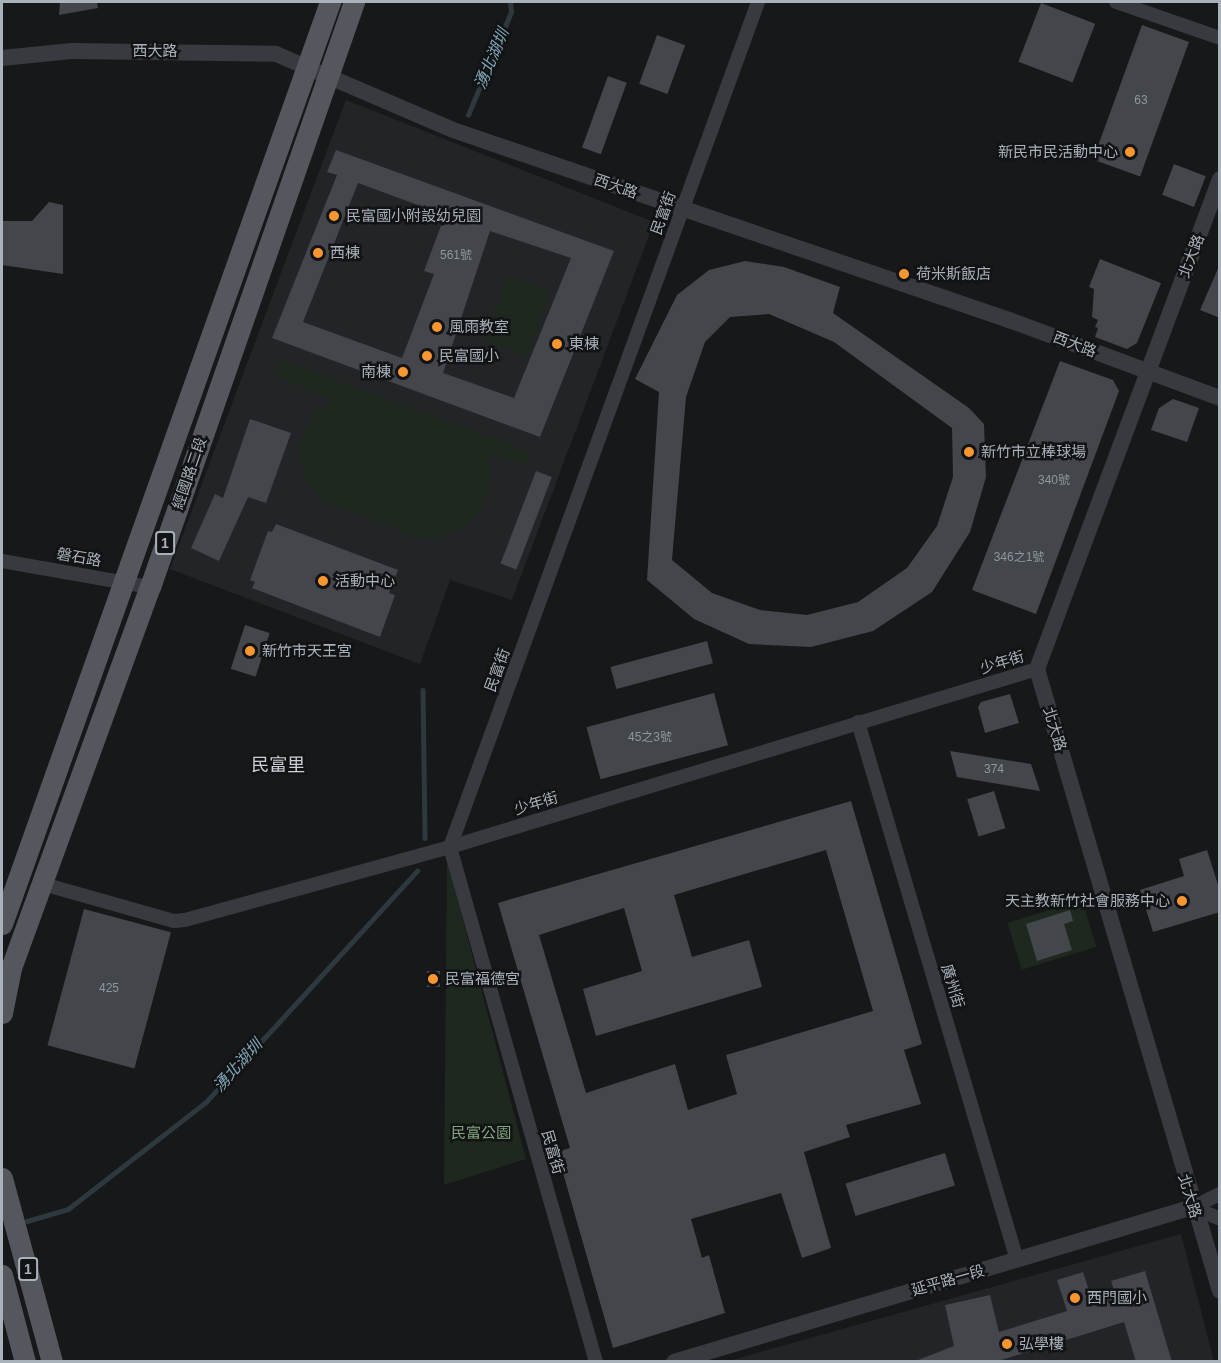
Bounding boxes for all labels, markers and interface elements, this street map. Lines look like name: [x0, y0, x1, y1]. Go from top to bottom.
water label: 湧北湖圳: [471, 26, 513, 92]
street label: 西大路: [133, 42, 177, 60]
house number: 63: [1134, 94, 1148, 108]
place label: 新民市民活動中心: [998, 143, 1118, 161]
marker: 新民市民活動中心: [1123, 145, 1137, 159]
street label: 西大路: [592, 170, 640, 202]
street label: 民富街: [647, 189, 679, 237]
place label: 民富國小附設幼兒園: [346, 207, 481, 225]
marker: 民富國小附設幼兒園: [327, 209, 341, 223]
street label: 北大路: [1175, 232, 1207, 280]
place label: 西棟: [330, 244, 360, 262]
marker: 西棟: [311, 246, 325, 260]
house number: 561號: [440, 249, 472, 263]
place label: 荷米斯飯店: [916, 265, 991, 283]
marker: 荷米斯飯店: [897, 267, 911, 281]
place label: 風雨教室: [449, 318, 509, 336]
marker: 風雨教室: [430, 320, 444, 334]
street label: 西大路: [1051, 328, 1099, 360]
place label: 東棟: [569, 335, 599, 353]
marker: 東棟: [550, 337, 564, 351]
place label: 民富國小: [439, 347, 499, 365]
marker: 民富國小: [420, 349, 434, 363]
place label: 南棟: [361, 363, 391, 381]
marker: 南棟: [396, 365, 410, 379]
street label: 經國路二段: [168, 435, 210, 511]
place label: 新竹市立棒球場: [981, 443, 1086, 461]
marker: 新竹市立棒球場: [962, 445, 976, 459]
house number: 340號: [1038, 474, 1070, 488]
road number: 1: [154, 532, 176, 554]
street label: 磐石路: [55, 544, 103, 570]
house number: 346之1號: [994, 551, 1044, 565]
place label: 活動中心: [335, 572, 395, 590]
marker: 活動中心: [316, 574, 330, 588]
place label: 新竹市天王宮: [262, 642, 352, 660]
marker: 新竹市天王宮: [243, 644, 257, 658]
street label: 民富街: [481, 646, 513, 694]
street label: 少年街: [978, 647, 1026, 677]
street label: 北大路: [1040, 705, 1070, 753]
house number: 45之3號: [628, 731, 672, 745]
district label: 民富里: [251, 754, 305, 776]
house number: 374: [984, 763, 1004, 777]
street label: 少年街: [512, 788, 560, 818]
place label: 天主教新竹社會服務中心: [1005, 892, 1170, 910]
marker: 天主教新竹社會服務中心: [1175, 894, 1189, 908]
street label: 廣州街: [938, 962, 968, 1010]
place label: 民富福德宮: [445, 970, 520, 988]
marker: 民富福德宮: [426, 972, 440, 986]
house number: 425: [99, 982, 119, 996]
water label: 湧北湖圳: [209, 1036, 267, 1096]
park label: 民富公園: [451, 1124, 511, 1142]
street label: 民富街: [538, 1128, 568, 1176]
street label: 北大路: [1175, 1172, 1205, 1220]
road number: 1: [18, 1258, 38, 1280]
street label: 延平路一段: [909, 1261, 987, 1299]
place label: 西門國小: [1087, 1289, 1147, 1307]
marker: 西門國小: [1068, 1291, 1082, 1305]
place label: 弘學樓: [1019, 1335, 1064, 1353]
marker: 弘學樓: [1000, 1337, 1014, 1351]

